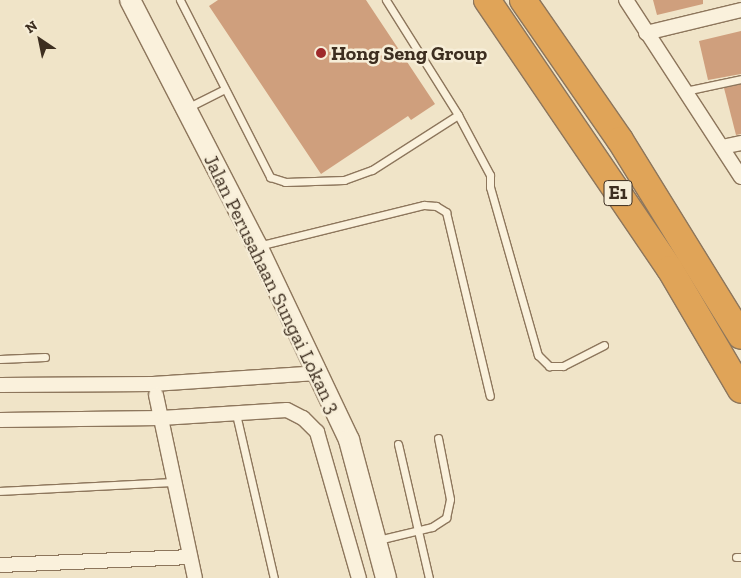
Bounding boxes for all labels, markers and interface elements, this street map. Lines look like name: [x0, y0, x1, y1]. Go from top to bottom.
north arrow: [15, 15, 65, 65]
text: N: [22, 17, 40, 37]
place label: Hong Seng Group: [331, 41, 487, 65]
marker: Hong Seng Group: [315, 47, 327, 59]
street label: Jalan Perusahaan Sungai Lokan 3: [199, 151, 345, 417]
road number: E1: [603, 177, 633, 210]

